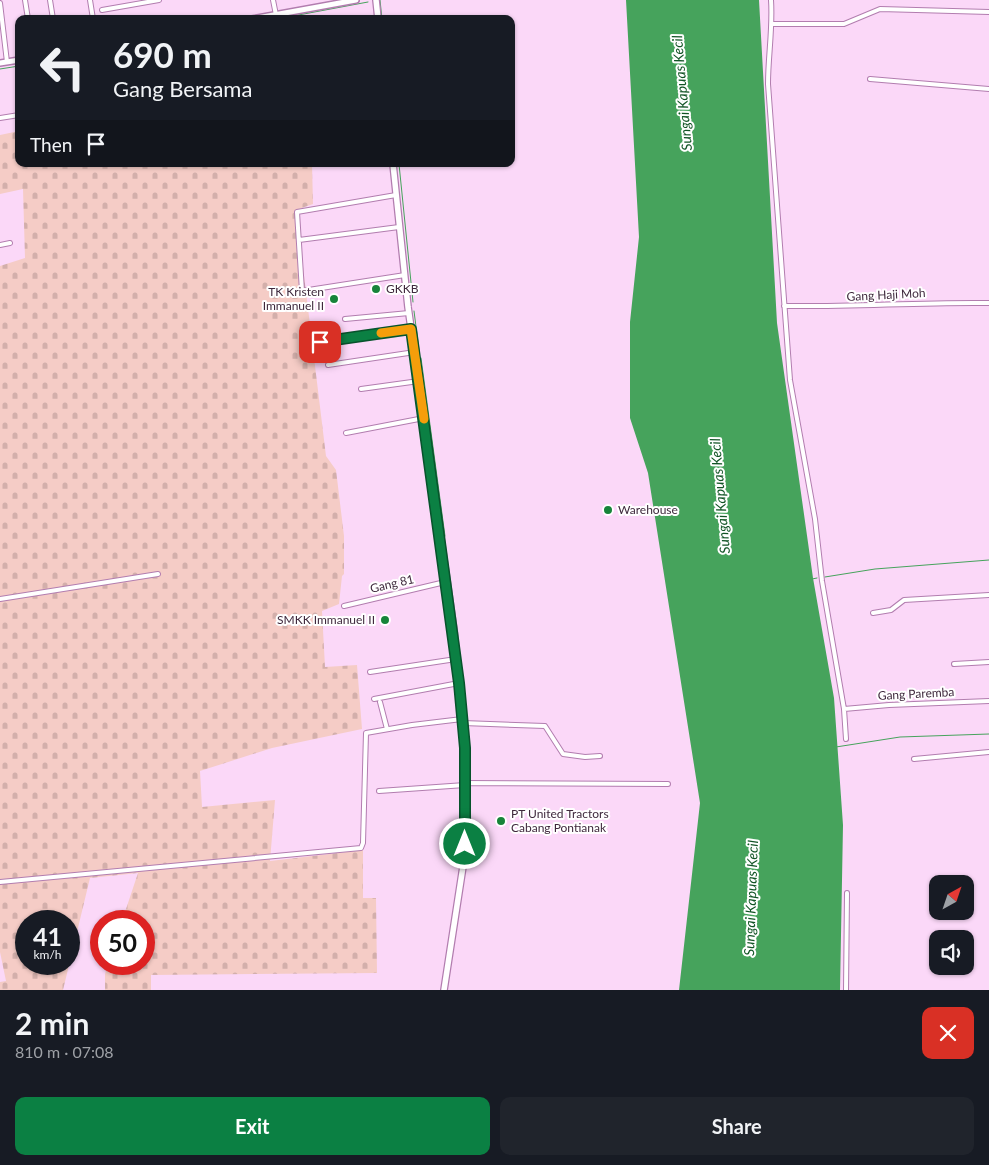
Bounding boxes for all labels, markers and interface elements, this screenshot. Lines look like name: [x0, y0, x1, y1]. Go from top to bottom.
text: 690 m: [113, 33, 212, 75]
icon: left: [30, 35, 95, 100]
water label: Sungai Kapuas Kecil: [668, 35, 695, 151]
text: Gang Bersama: [113, 75, 252, 102]
icon: arrive: [82, 130, 110, 158]
text: Then: [30, 133, 72, 156]
place label: GKKB: [386, 281, 419, 296]
marker: GKKB: [370, 283, 382, 295]
place label: TK Kristen Immanuel II: [263, 284, 324, 313]
street label: Gang Haji Moh: [846, 285, 926, 304]
marker: TK Kristen Immanuel II: [328, 293, 340, 305]
pin: [299, 321, 341, 363]
icon: arrive: [306, 328, 334, 356]
water label: Sungai Kapuas Kecil: [706, 438, 733, 554]
place label: Warehouse: [618, 502, 678, 517]
marker: Warehouse: [602, 504, 614, 516]
street label: Gang 81: [368, 571, 415, 596]
place label: SMKK Immanuel II: [277, 612, 375, 627]
marker: SMKK Immanuel II: [379, 614, 391, 626]
street label: Gang Paremba: [877, 684, 955, 703]
place label: PT United Tractors Cabang Pontianak: [511, 806, 609, 835]
marker: PT United Tractors Cabang Pontianak: [495, 815, 507, 827]
position arrow: [438, 817, 490, 869]
water label: Sungai Kapuas Kecil: [740, 840, 761, 956]
north arrow: [929, 875, 974, 920]
map controls: [929, 875, 974, 975]
speed limit sign: 50: [90, 910, 155, 975]
text: 41: [33, 921, 62, 951]
button: sound: [929, 930, 974, 975]
text: km/h: [33, 947, 62, 962]
text: 2 min: [15, 1005, 89, 1041]
button: close: [922, 1007, 974, 1059]
text: 810 m · 07:08: [15, 1042, 114, 1061]
button: Exit: [15, 1097, 490, 1155]
button: Share: [500, 1097, 974, 1155]

